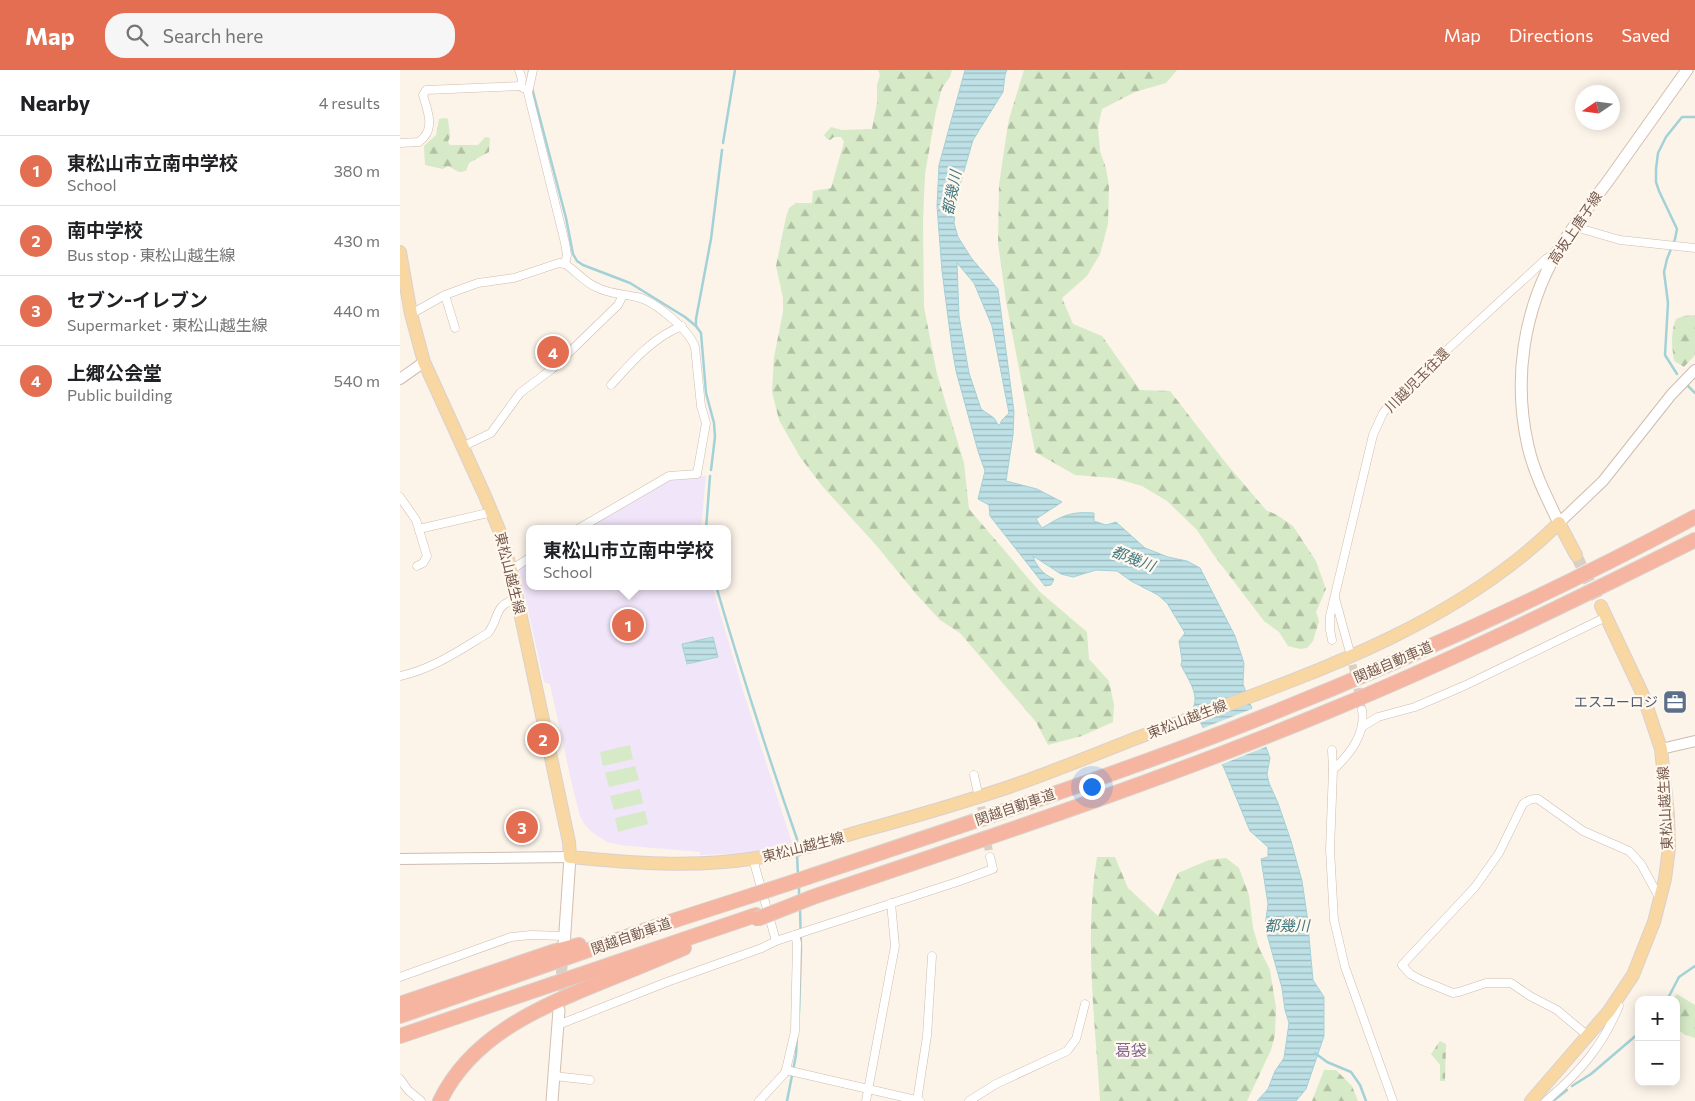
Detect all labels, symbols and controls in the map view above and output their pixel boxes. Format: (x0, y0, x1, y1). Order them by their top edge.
search box (105, 13, 455, 58)
text: Map (25, 21, 75, 50)
icon: search (123, 21, 151, 49)
text: Search here (163, 24, 263, 47)
text: Map (1444, 24, 1481, 46)
text: Directions (1509, 24, 1593, 46)
text: Saved (1621, 24, 1670, 46)
north arrow (1575, 85, 1620, 130)
text: Nearby (20, 90, 90, 115)
text: 4 results (319, 93, 380, 112)
text: 東松山市立南中学校 (67, 151, 238, 174)
text: 1 (32, 161, 40, 180)
text: 380 m (334, 161, 380, 180)
water label: 都幾川 (938, 167, 965, 217)
text: School (67, 175, 117, 194)
street label: 高坂上唐子線 (1544, 188, 1605, 267)
text: 南中学校 (67, 218, 143, 241)
text: 2 (31, 231, 41, 250)
text: 430 m (334, 231, 380, 250)
text: Bus stop · 東松山越生線 (67, 245, 235, 264)
text: セブン-イレブン (67, 288, 208, 311)
text: 3 (31, 301, 41, 320)
text: 440 m (333, 301, 380, 320)
text: Supermarket · 東松山越生線 (67, 315, 267, 334)
pin: 4 (537, 333, 569, 371)
street label: 川越児玉往還 (1381, 344, 1452, 415)
text: 上郷公会堂 (67, 361, 162, 384)
text: 4 (31, 371, 41, 390)
text: 540 m (334, 371, 380, 390)
text: Public building (67, 385, 172, 404)
popup (526, 525, 731, 590)
street label: 東松山越生線 (492, 530, 529, 616)
text: 東松山市立南中学校 (543, 538, 714, 561)
water label: 都幾川 (1109, 542, 1159, 575)
text: School (543, 562, 593, 581)
pin: 1 (612, 606, 644, 644)
street label: 関越自動車道 (1351, 637, 1435, 686)
office icon: エスユーロジ (1662, 689, 1688, 715)
place label: エスユーロジ (1574, 693, 1658, 710)
street label: 東松山越生線 (1145, 696, 1229, 742)
pin: 2 (527, 720, 559, 758)
street label: 東松山越生線 (1654, 766, 1675, 850)
your location (1079, 774, 1105, 800)
street label: 関越自動車道 (972, 785, 1057, 828)
pin: 3 (506, 808, 538, 846)
street label: 東松山越生線 (760, 828, 846, 865)
street label: 関越自動車道 (588, 914, 673, 957)
water label: 都幾川 (1264, 916, 1311, 934)
map controls (1635, 996, 1680, 1086)
button: + (1635, 996, 1680, 1041)
district label: 葛袋 (1115, 1040, 1147, 1059)
button: − (1635, 1041, 1680, 1086)

